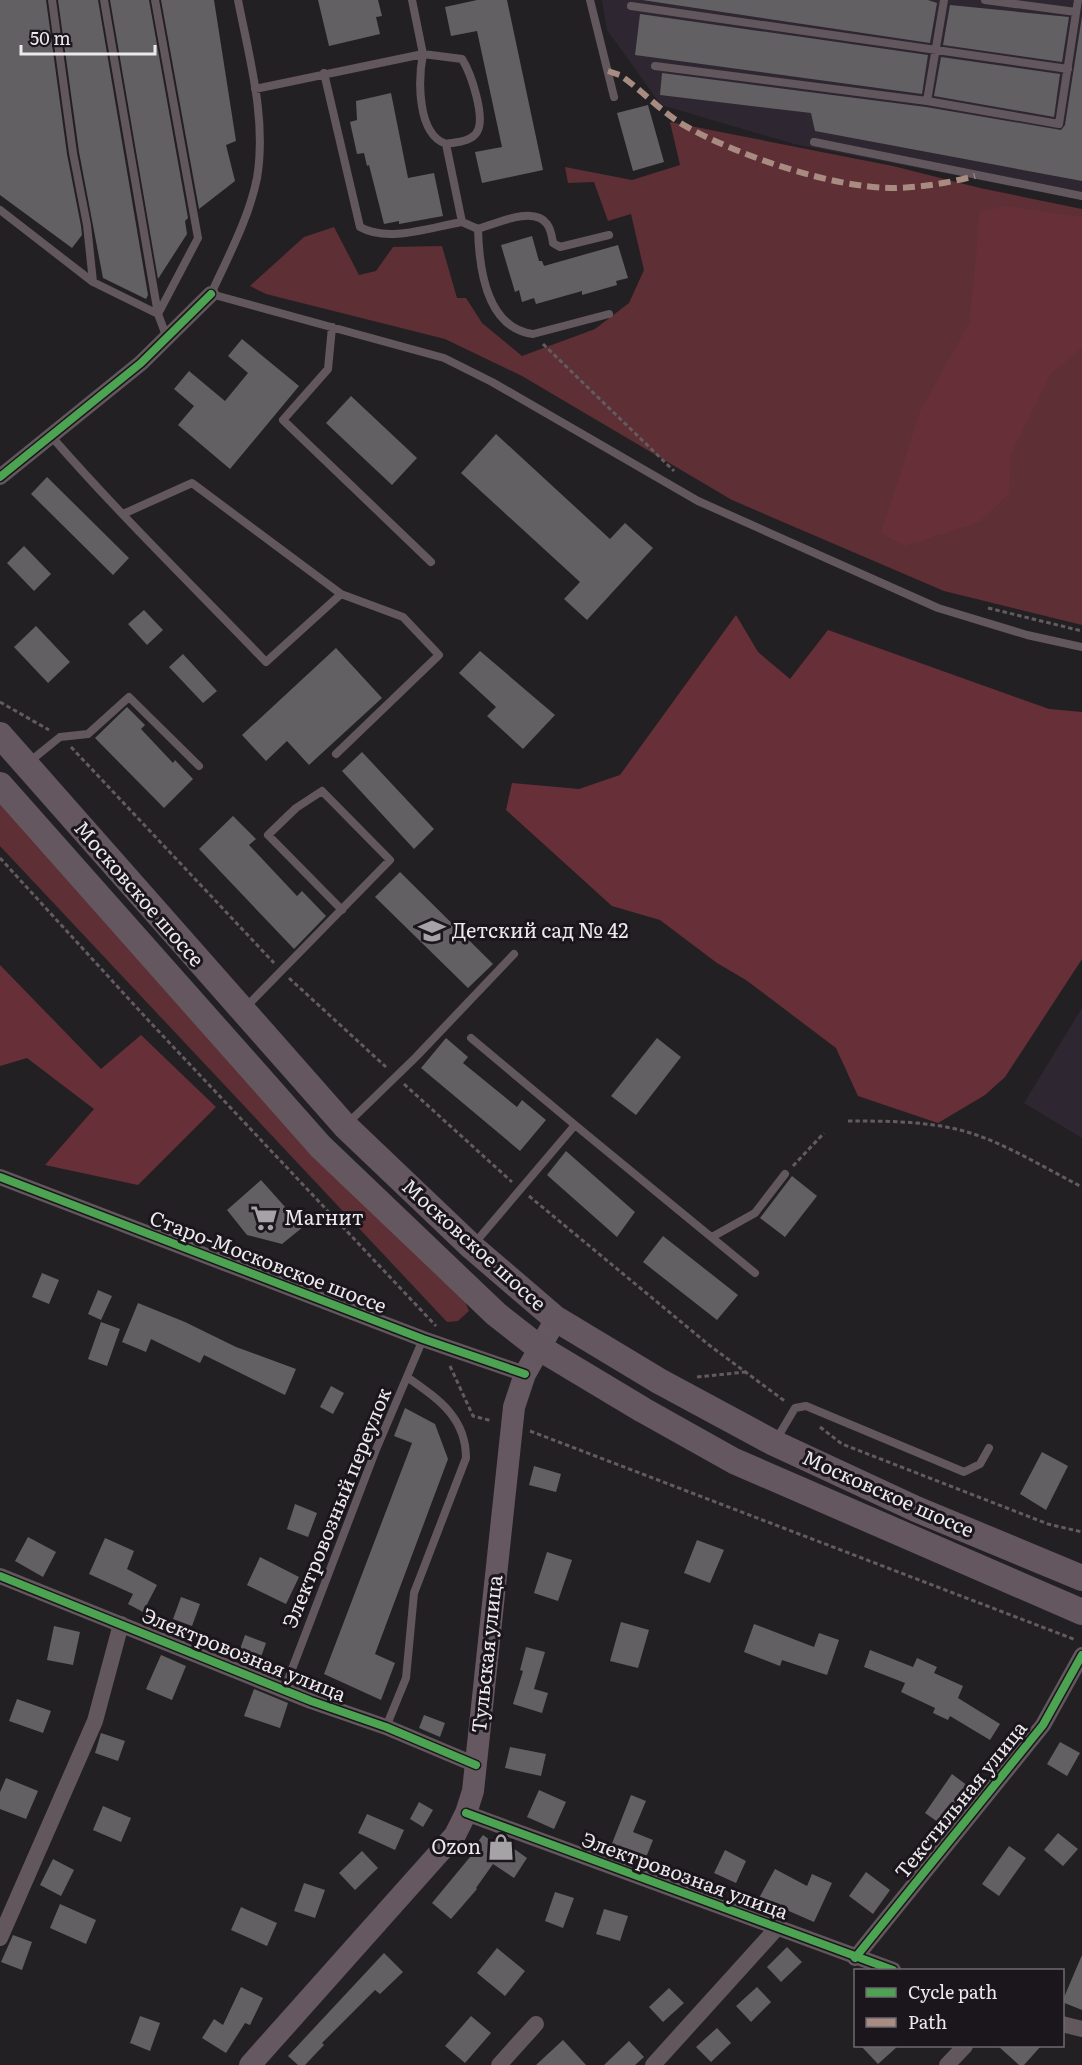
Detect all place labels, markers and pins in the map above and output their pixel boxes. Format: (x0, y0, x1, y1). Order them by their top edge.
place label: Детский сад № 42 (452, 914, 628, 944)
school or university icon: Детский сад № 42 (417, 916, 447, 946)
place label: Магнит (284, 1201, 364, 1231)
supermarket icon: Магнит (249, 1203, 279, 1233)
place label: Ozon (431, 1830, 481, 1860)
shop icon: Ozon (486, 1832, 516, 1862)

